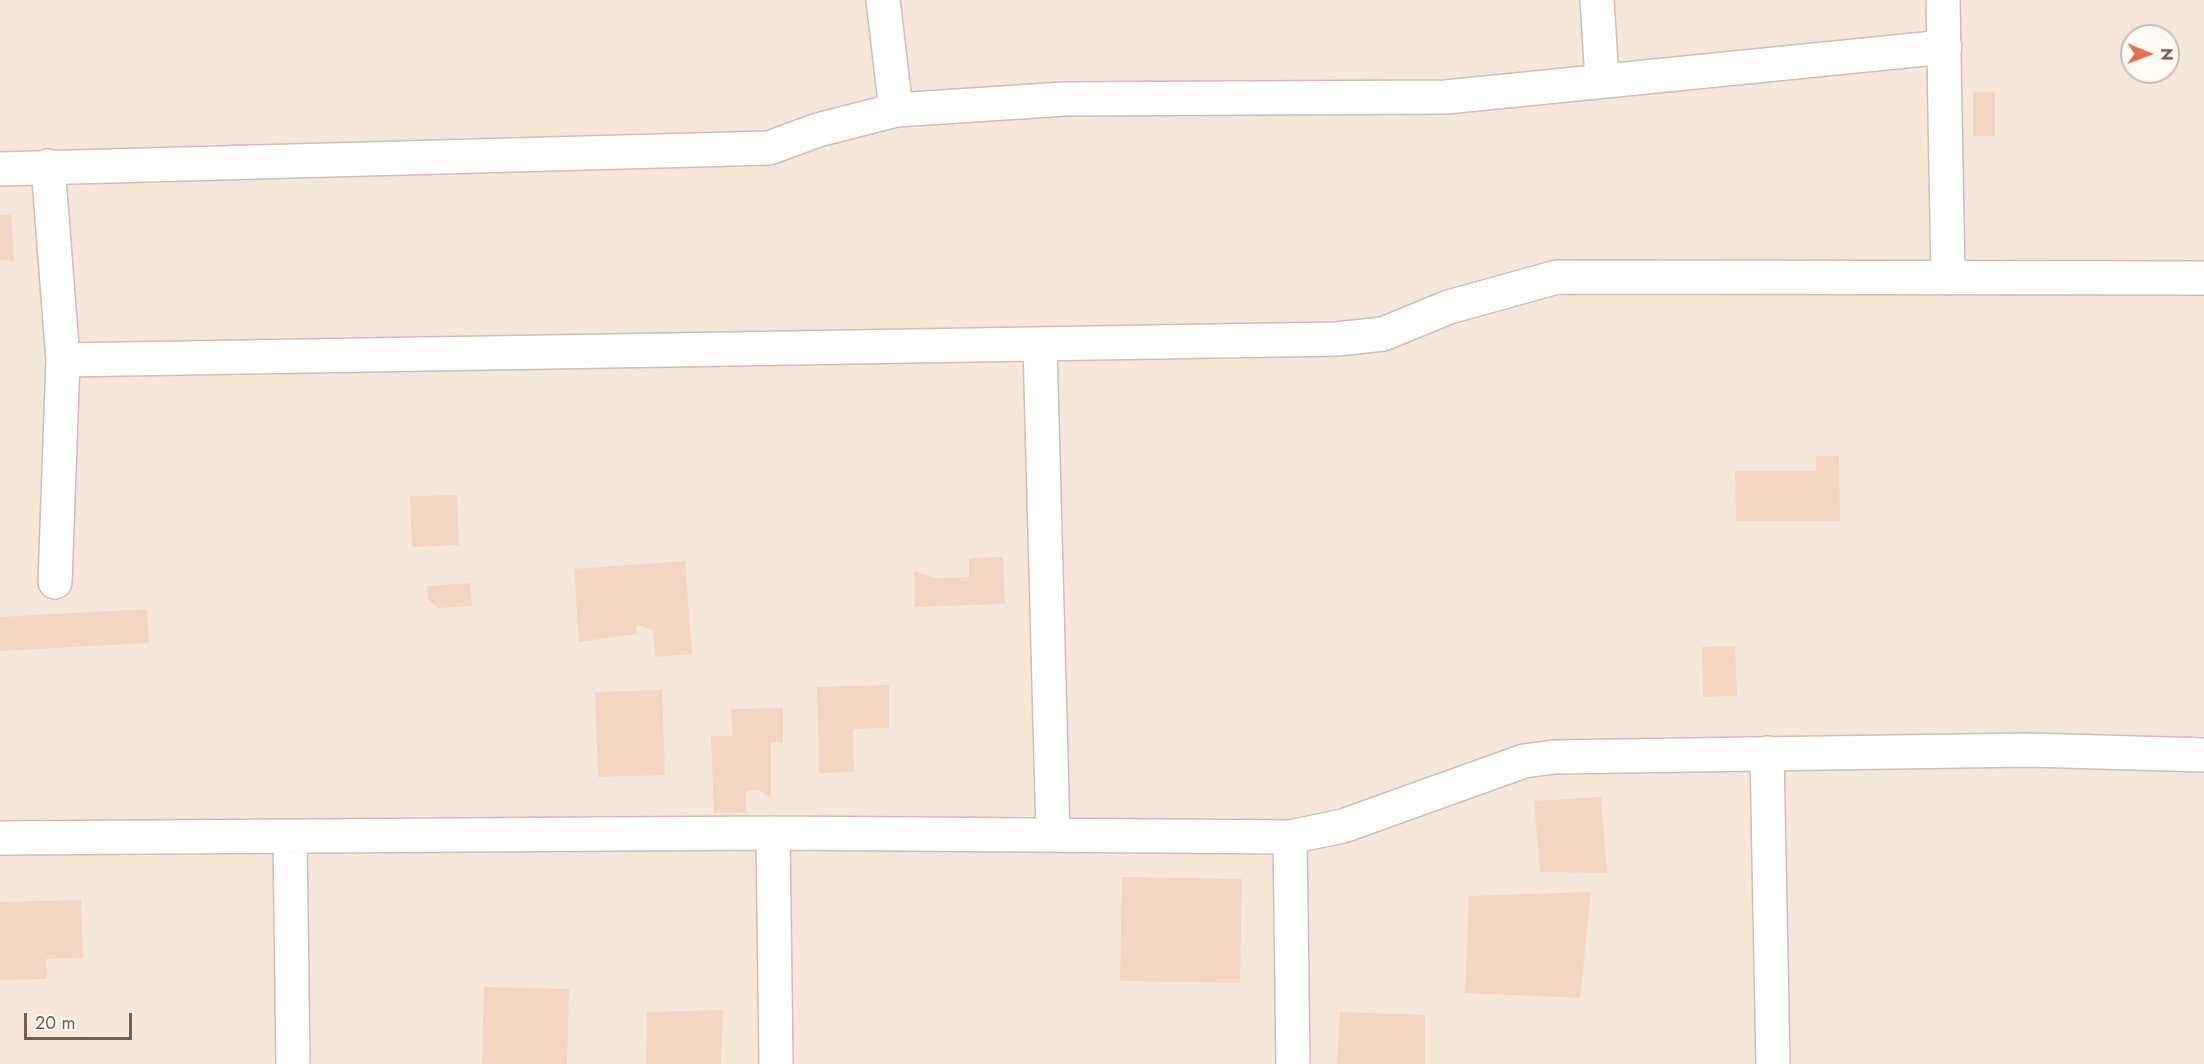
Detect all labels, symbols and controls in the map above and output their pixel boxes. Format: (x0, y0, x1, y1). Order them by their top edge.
north arrow (2120, 24, 2180, 84)
text: N (2155, 48, 2178, 61)
scale bar (27, 1001, 135, 1039)
text: 20 m (35, 1010, 75, 1036)

